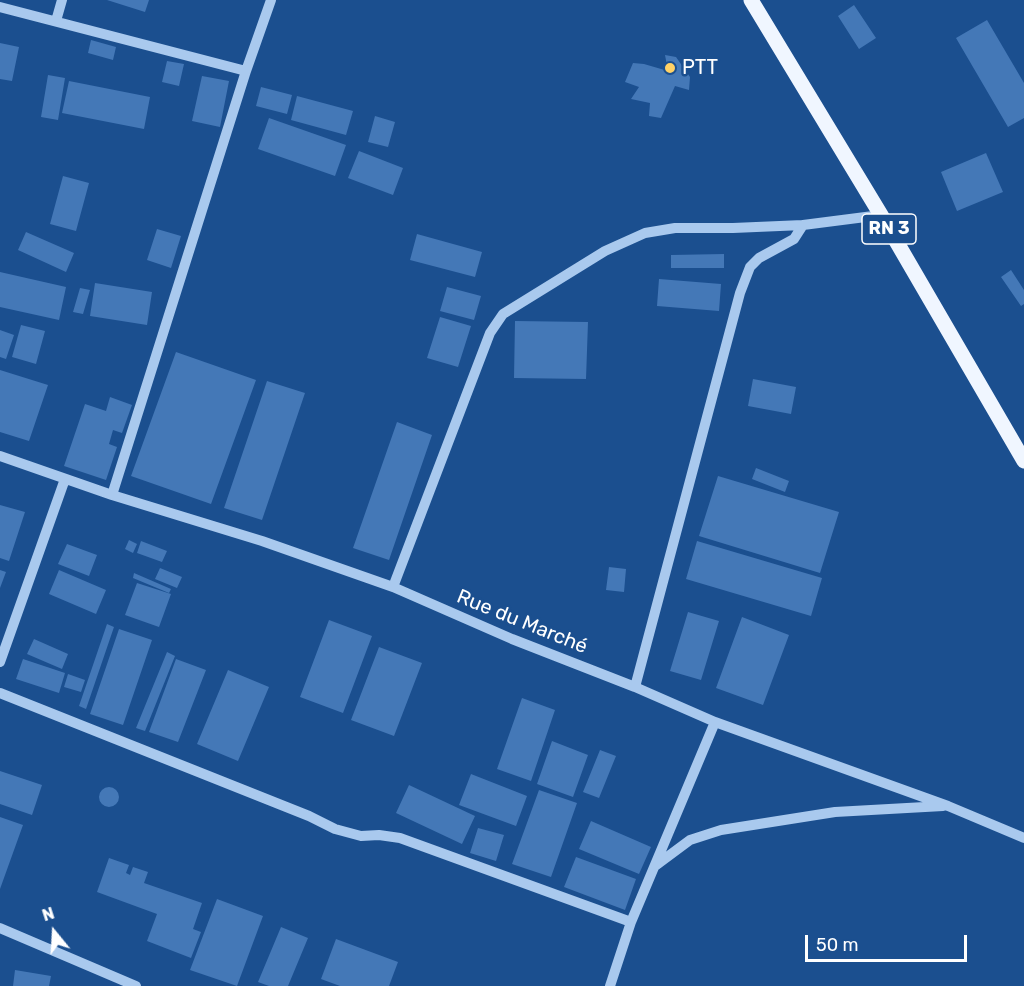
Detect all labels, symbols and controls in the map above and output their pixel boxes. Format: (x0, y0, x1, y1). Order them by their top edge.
place label: PTT (682, 56, 718, 80)
marker: PTT (663, 61, 677, 75)
road number: RN 3 (862, 214, 916, 244)
street label: Rue du Marché (453, 585, 591, 659)
north arrow (24, 902, 84, 962)
text: N (40, 904, 57, 925)
scale bar (808, 923, 970, 961)
text: 50 m (816, 934, 859, 956)

